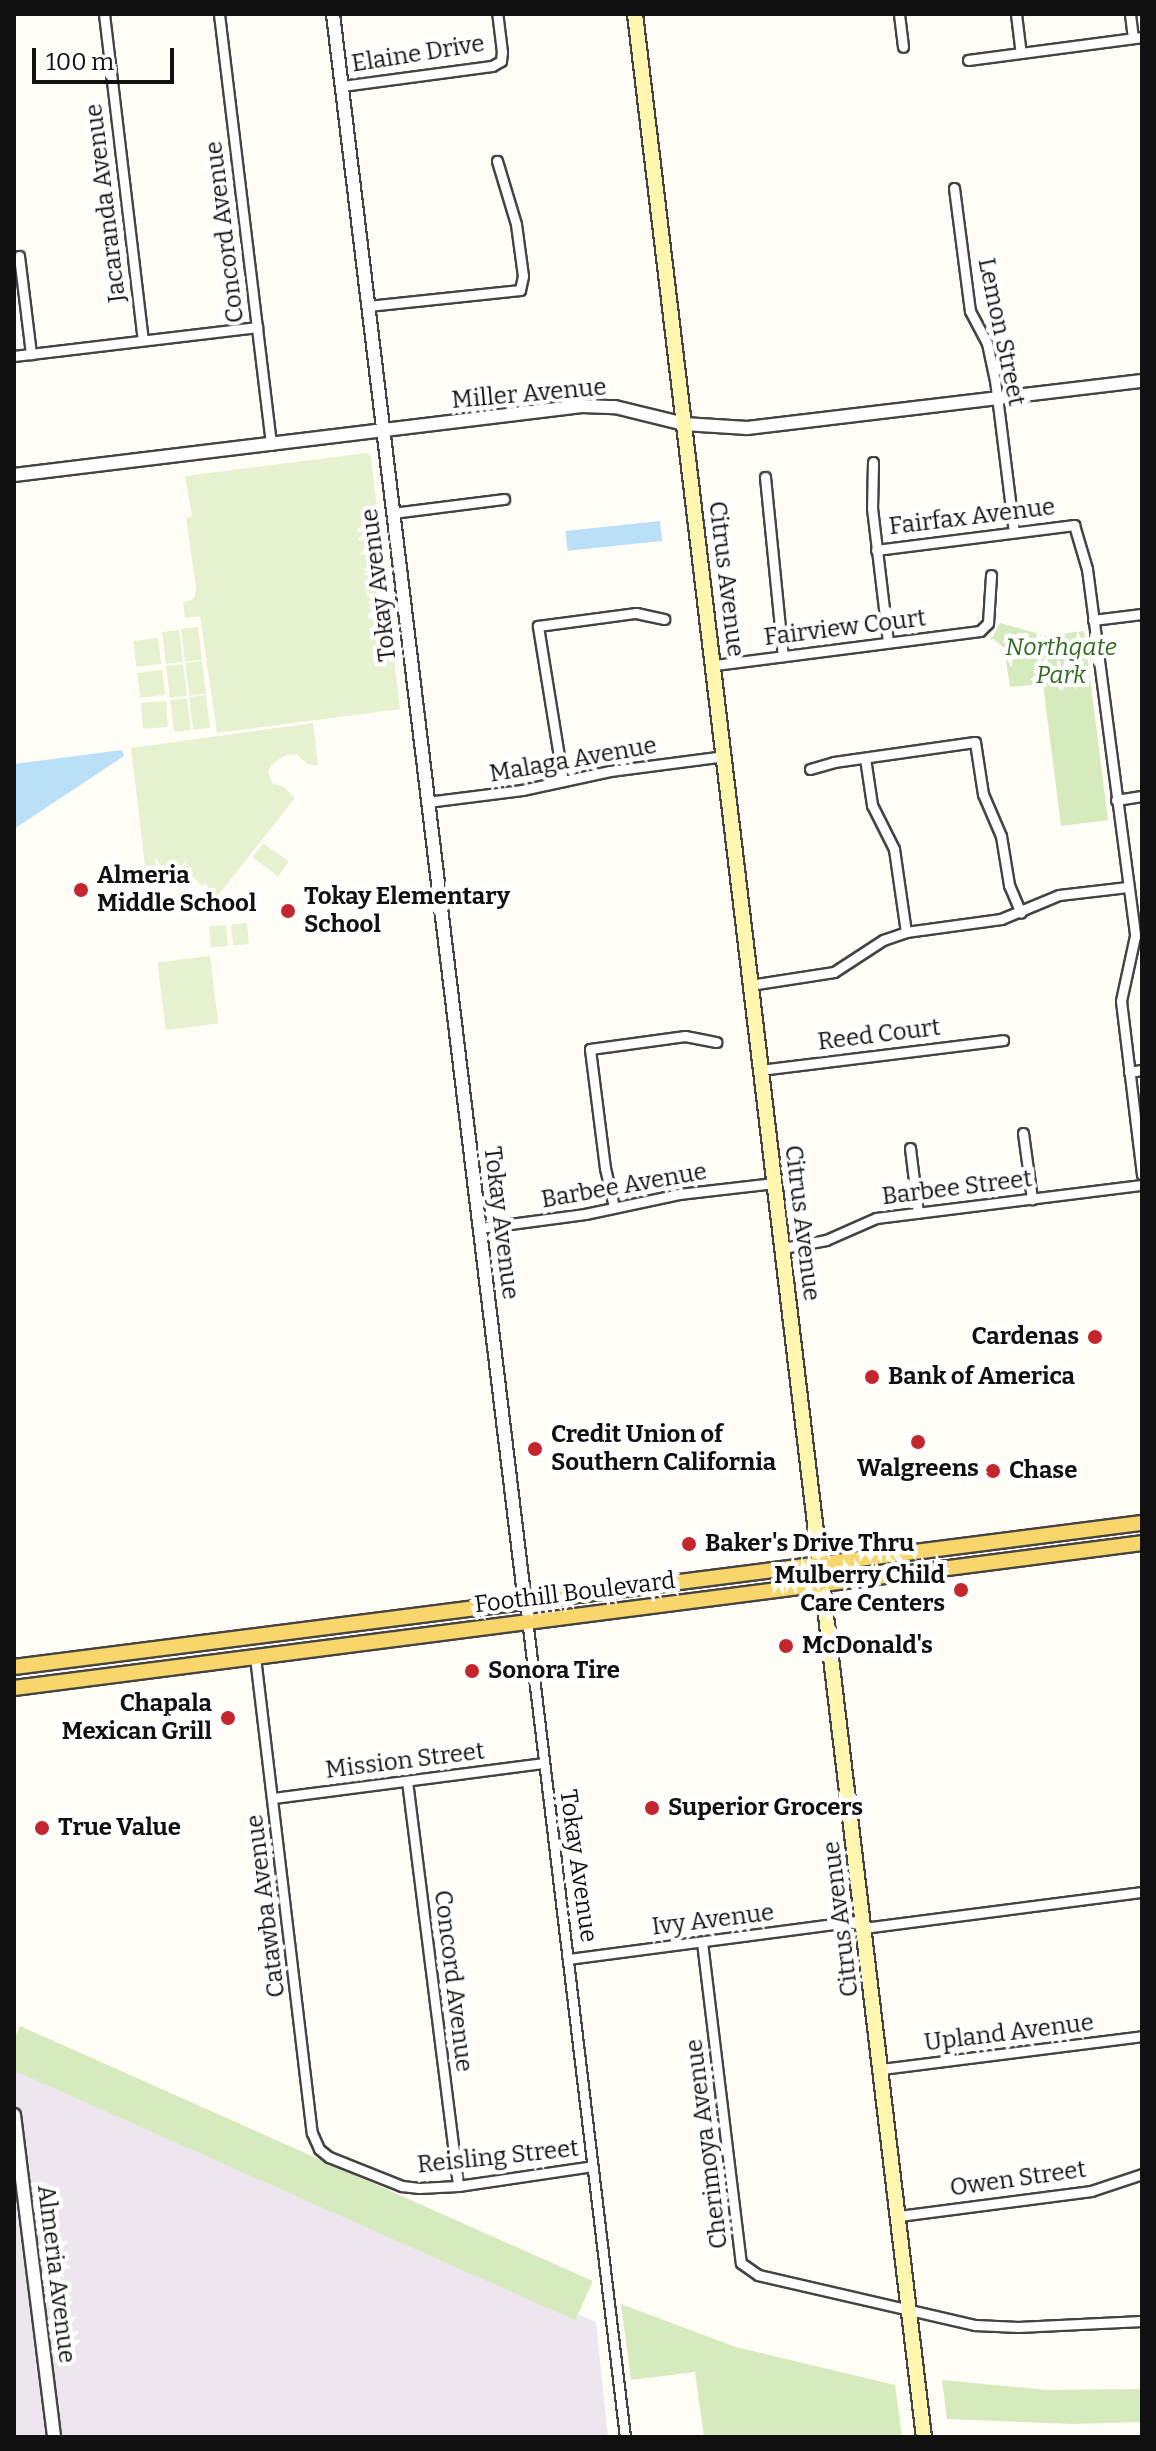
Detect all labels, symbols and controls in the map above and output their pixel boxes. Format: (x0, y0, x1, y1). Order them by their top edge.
street label: Elaine Drive (350, 29, 486, 79)
scale bar (36, 32, 178, 82)
text: 100 m (46, 48, 114, 76)
street label: Jacaranda Avenue (80, 102, 132, 304)
street label: Concord Avenue (200, 139, 250, 325)
street label: Lemon Street (971, 255, 1031, 409)
street label: Miller Avenue (450, 373, 608, 415)
street label: Fairfax Avenue (887, 493, 1057, 541)
street label: Citrus Avenue (702, 500, 750, 658)
street label: Tokay Avenue (355, 507, 403, 663)
street label: Fairview Court (762, 604, 928, 652)
park label: Northgate Park (1005, 634, 1117, 690)
street label: Malaga Avenue (487, 731, 659, 789)
place label: Almeria Middle School (97, 862, 256, 918)
marker: Almeria Middle School (72, 881, 90, 899)
place label: Tokay Elementary School (304, 883, 510, 939)
marker: Tokay Elementary School (279, 902, 297, 920)
street label: Reed Court (816, 1013, 942, 1057)
street label: Citrus Avenue (778, 1144, 826, 1302)
street label: Tokay Avenue (477, 1145, 525, 1301)
street label: Barbee Avenue (539, 1157, 709, 1215)
street label: Barbee Street (880, 1165, 1034, 1211)
place label: Cardenas (972, 1323, 1079, 1351)
marker: Cardenas (1086, 1328, 1104, 1346)
place label: Bank of America (888, 1363, 1075, 1391)
marker: Bank of America (863, 1368, 881, 1386)
place label: Credit Union of Southern California (551, 1421, 776, 1477)
marker: Walgreens (909, 1433, 927, 1451)
marker: Credit Union of Southern California (526, 1440, 544, 1458)
place label: Walgreens (857, 1455, 979, 1483)
place label: Chase (1009, 1457, 1077, 1485)
marker: Chase (984, 1462, 1002, 1480)
place label: Baker's Drive Thru (705, 1530, 914, 1558)
marker: Baker's Drive Thru (680, 1535, 698, 1553)
place label: Mulberry Child Care Centers (774, 1562, 945, 1618)
street label: Foothill Boulevard (473, 1566, 677, 1620)
marker: Mulberry Child Care Centers (952, 1581, 970, 1599)
place label: McDonald's (802, 1632, 933, 1660)
marker: McDonald's (777, 1637, 795, 1655)
place label: Sonora Tire (488, 1657, 620, 1685)
marker: Sonora Tire (463, 1662, 481, 1680)
place label: Chapala Mexican Grill (62, 1690, 212, 1746)
marker: Chapala Mexican Grill (219, 1709, 237, 1727)
street label: Mission Street (324, 1737, 486, 1785)
street label: Tokay Avenue (553, 1788, 603, 1944)
place label: Superior Grocers (668, 1794, 863, 1822)
marker: Superior Grocers (643, 1799, 661, 1817)
street label: Catawba Avenue (240, 1813, 292, 1999)
place label: True Value (58, 1814, 181, 1842)
marker: True Value (33, 1819, 51, 1837)
street label: Citrus Avenue (817, 1840, 865, 1998)
street label: Concord Avenue (428, 1888, 478, 2074)
street label: Ivy Avenue (650, 1898, 776, 1942)
street label: Upland Avenue (923, 2008, 1095, 2058)
street label: Cherimoya Avenue (680, 2038, 734, 2250)
street label: Reisling Street (416, 2134, 580, 2180)
street label: Owen Street (948, 2155, 1088, 2203)
street label: Almeria Avenue (31, 2183, 81, 2365)

